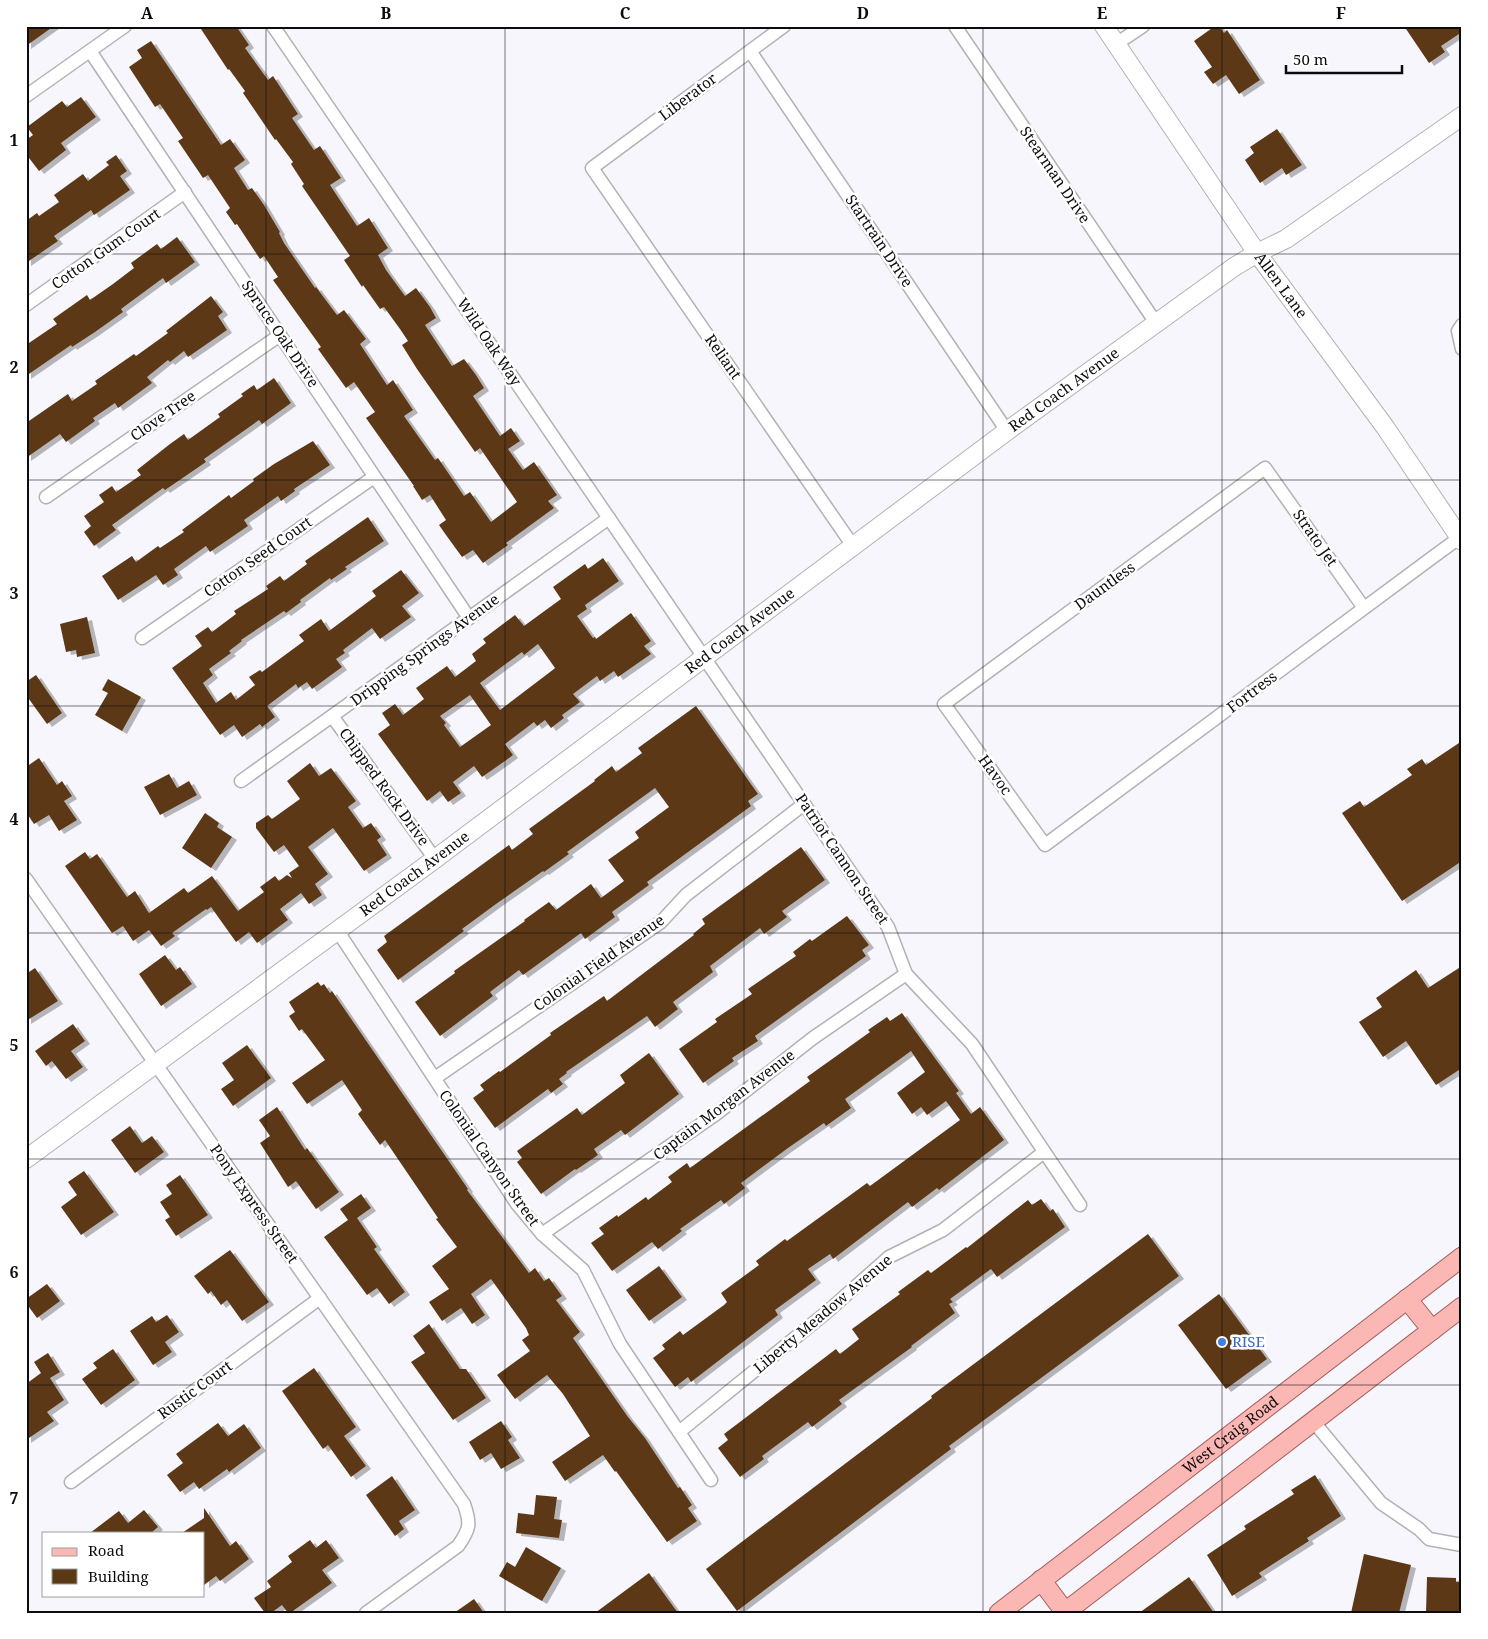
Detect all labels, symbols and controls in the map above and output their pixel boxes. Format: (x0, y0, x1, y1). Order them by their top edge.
text: A (141, 2, 154, 24)
text: B (381, 2, 392, 24)
text: C (620, 2, 631, 24)
text: D (857, 2, 869, 24)
text: E (1097, 2, 1107, 24)
text: F (1336, 2, 1346, 24)
scale bar (1286, 42, 1402, 74)
text: 50 m (1293, 49, 1328, 69)
street label: Liberator (654, 68, 720, 125)
street label: Stearman Drive (1016, 122, 1096, 227)
text: 1 (9, 129, 19, 151)
street label: Startrain Drive (842, 190, 918, 291)
street label: Cotton Gum Court (47, 203, 164, 293)
street label: Allen Lane (1251, 248, 1313, 322)
street label: Spruce Oak Drive (238, 276, 324, 391)
street label: Wild Oak Way (453, 294, 527, 390)
street label: Reliant (701, 330, 747, 383)
street label: Red Coach Avenue (1004, 342, 1123, 436)
text: 2 (9, 356, 19, 378)
street label: Clove Tree (126, 385, 199, 445)
street label: Strato Jet (1289, 505, 1343, 570)
street label: Cotton Seed Court (199, 511, 315, 601)
street label: Dauntless (1070, 556, 1139, 614)
text: 3 (9, 582, 19, 604)
street label: Red Coach Avenue (681, 583, 798, 678)
street label: Dripping Springs Avenue (346, 589, 503, 710)
street label: Fortress (1222, 666, 1281, 717)
street label: Chipped Rock Drive (335, 723, 434, 849)
street label: Havoc (974, 750, 1017, 799)
street label: Patriot Cannon Street (792, 789, 894, 928)
text: 4 (9, 808, 19, 830)
street label: Red Coach Avenue (355, 826, 473, 920)
street label: Colonial Field Avenue (529, 909, 668, 1015)
text: 5 (9, 1034, 19, 1056)
street label: Captain Morgan Avenue (649, 1044, 798, 1164)
street label: Colonial Canyon Street (435, 1085, 545, 1230)
street label: Pony Express Street (206, 1140, 303, 1267)
street label: Liberty Meadow Avenue (749, 1249, 896, 1377)
text: 6 (9, 1261, 19, 1283)
place label: RISE (1232, 1331, 1265, 1351)
marker: RISE (1216, 1336, 1228, 1348)
street label: Rustic Court (153, 1355, 236, 1423)
street label: West Craig Road (1178, 1391, 1282, 1478)
text: 7 (9, 1487, 19, 1509)
legend (42, 1532, 205, 1596)
text: Road (88, 1540, 124, 1560)
text: Building (88, 1566, 149, 1586)

